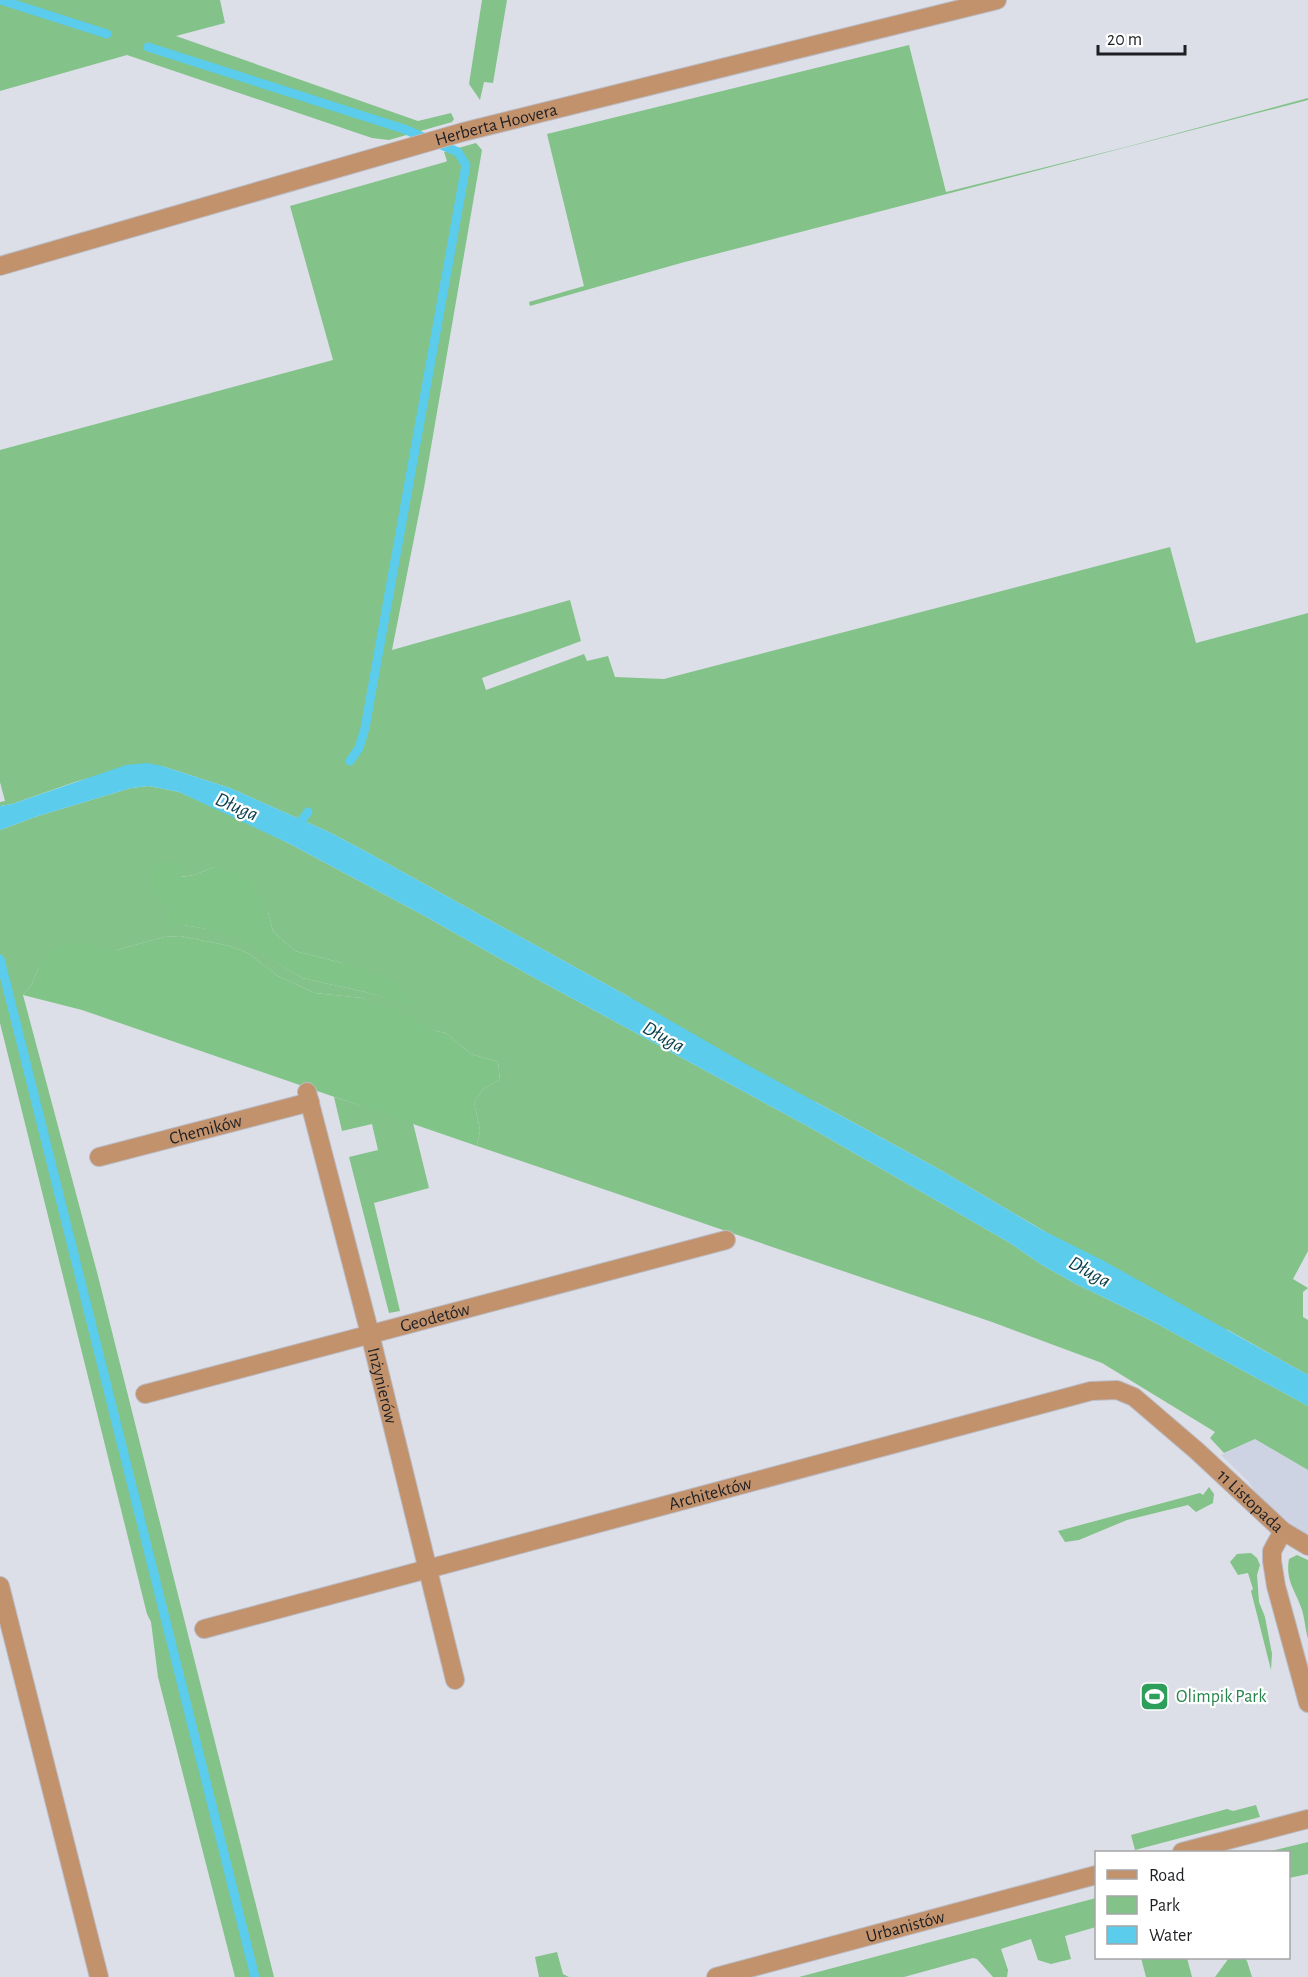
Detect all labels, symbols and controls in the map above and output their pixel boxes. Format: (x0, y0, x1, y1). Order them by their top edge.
scale bar (1098, 18, 1185, 56)
text: 20 m (1107, 31, 1142, 49)
street label: Herberta Hoovera (433, 101, 559, 150)
water label: Długa (212, 789, 261, 825)
water label: Długa (639, 1017, 688, 1056)
street label: Chemików (167, 1112, 244, 1148)
water label: Długa (1065, 1252, 1114, 1291)
street label: Geodetów (398, 1300, 472, 1336)
street label: Inżynierów (364, 1346, 400, 1425)
street label: 11 Listopada (1213, 1467, 1287, 1537)
street label: Architektów (667, 1474, 754, 1514)
sports icon: Olimpik Park (1139, 1680, 1171, 1712)
place label: Olimpik Park (1176, 1688, 1267, 1706)
legend (1095, 1851, 1290, 1959)
text: Road (1149, 1867, 1185, 1885)
text: Park (1149, 1897, 1181, 1915)
street label: Urbanistów (864, 1908, 947, 1946)
text: Water (1149, 1927, 1192, 1945)

